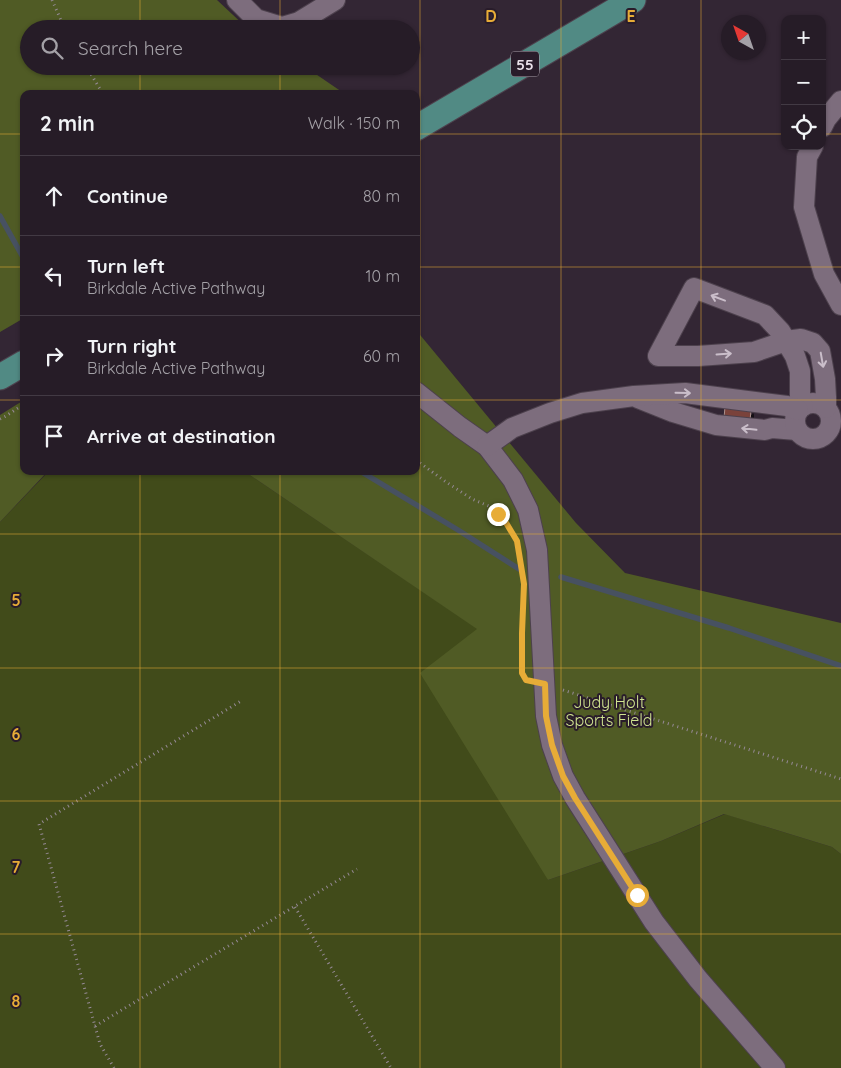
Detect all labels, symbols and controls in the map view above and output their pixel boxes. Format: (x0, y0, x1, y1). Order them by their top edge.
text: D (485, 6, 497, 26)
text: E (626, 6, 636, 26)
north arrow (721, 15, 766, 60)
map controls (781, 15, 826, 150)
button: + (781, 15, 826, 60)
search box (20, 20, 420, 75)
icon: search (38, 34, 66, 62)
text: Search here (78, 36, 183, 60)
road number: 55 (511, 52, 539, 76)
button: − (781, 60, 826, 105)
button: locate (781, 105, 826, 150)
text: 2 min (40, 110, 95, 136)
text: Walk · 150 m (308, 113, 400, 133)
icon: ahead (40, 182, 68, 210)
text: Continue (87, 184, 168, 208)
text: 80 m (363, 186, 400, 206)
text: Turn left (87, 254, 165, 278)
icon: left (40, 262, 68, 290)
text: 10 m (366, 266, 400, 286)
text: Birkdale Active Pathway (87, 278, 265, 298)
one-way arrow (711, 292, 726, 302)
text: Turn right (87, 334, 176, 358)
icon: right (40, 342, 68, 370)
text: 60 m (363, 346, 400, 366)
one-way arrow (716, 350, 732, 359)
one-way arrow (818, 352, 828, 368)
text: Birkdale Active Pathway (87, 358, 265, 378)
one-way arrow (674, 389, 690, 398)
icon: arrive (40, 422, 68, 450)
text: Arrive at destination (87, 424, 276, 448)
one-way arrow (741, 424, 757, 433)
route end (487, 503, 510, 526)
text: 5 (11, 590, 21, 610)
park label: Judy Holt Sports Field (566, 692, 652, 730)
text: 6 (12, 724, 21, 744)
text: 7 (12, 857, 21, 877)
route start (626, 884, 649, 907)
text: 8 (12, 991, 21, 1011)

